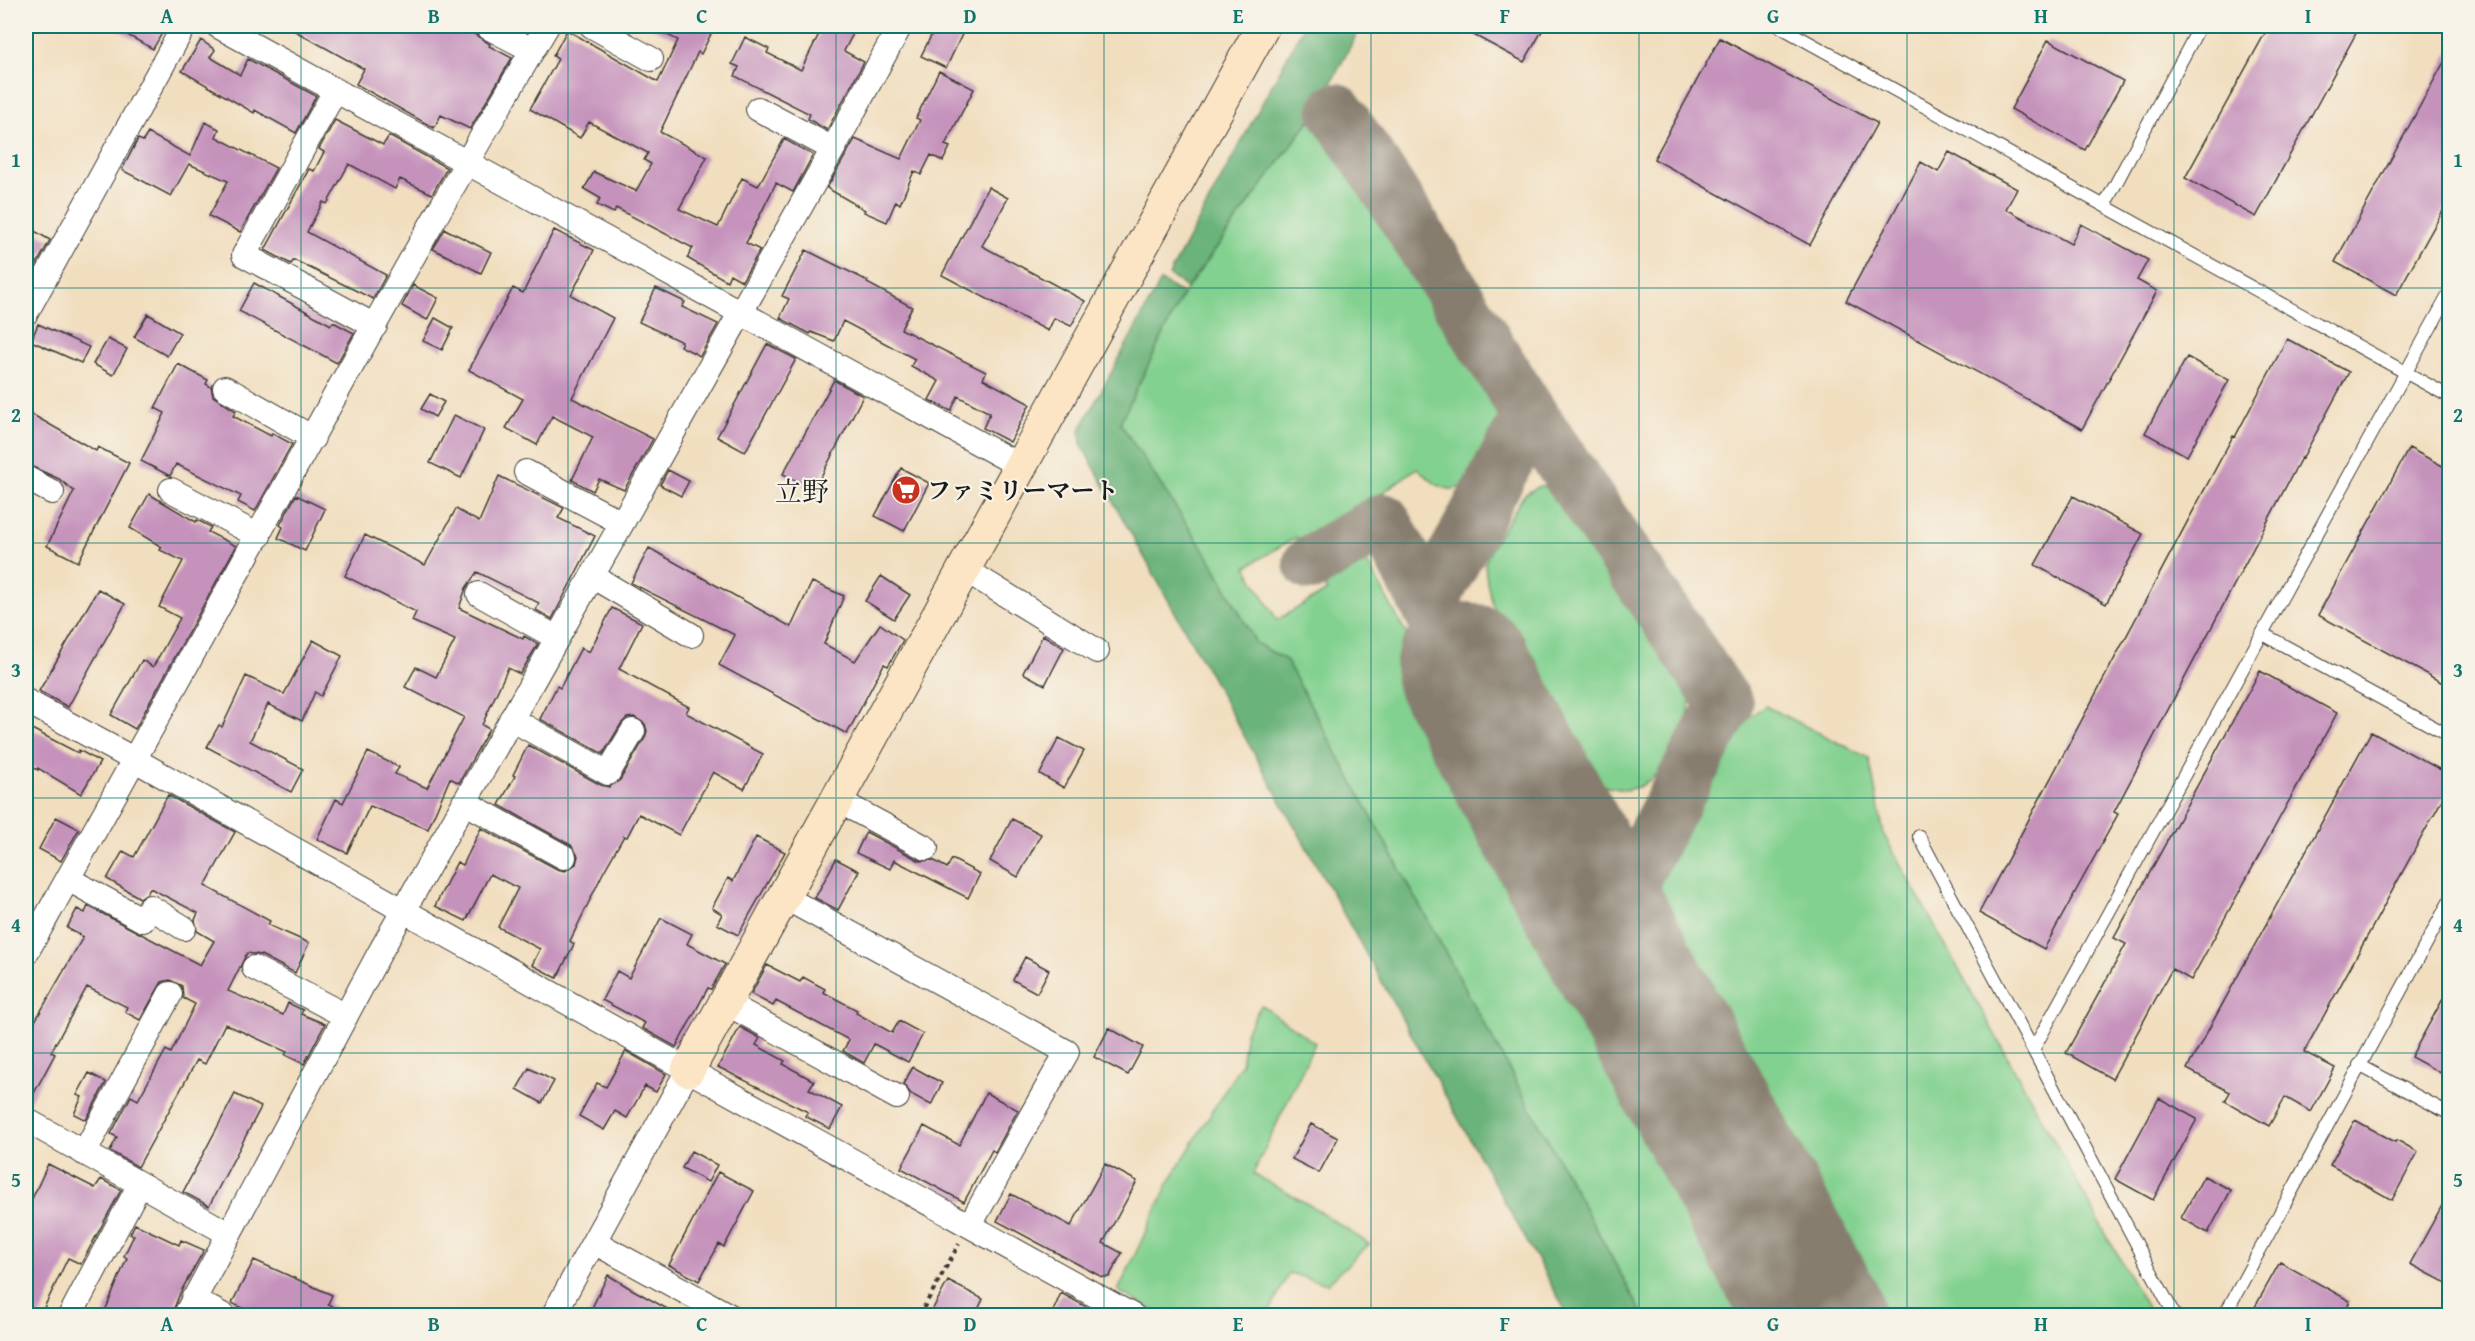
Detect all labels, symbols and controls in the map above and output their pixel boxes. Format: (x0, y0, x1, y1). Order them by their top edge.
text: A (161, 1, 174, 30)
text: B (428, 1, 440, 30)
text: C (696, 1, 708, 30)
text: D (963, 1, 977, 30)
text: E (1233, 1, 1244, 30)
text: F (1500, 1, 1510, 30)
text: G (1767, 1, 1779, 30)
text: H (2034, 1, 2048, 30)
text: I (2305, 1, 2311, 30)
text: 1 (11, 145, 21, 174)
text: 1 (2453, 145, 2463, 174)
text: 2 (11, 400, 21, 429)
text: 2 (2453, 400, 2463, 429)
district label: 立野 (775, 471, 829, 511)
place label: ファミリーマート (927, 473, 1119, 508)
supermarket icon: ファミリーマート (890, 474, 922, 506)
text: 3 (11, 655, 21, 684)
text: 3 (2453, 655, 2463, 684)
text: 4 (11, 910, 21, 939)
text: 4 (2453, 910, 2463, 939)
text: 5 (11, 1165, 21, 1194)
text: 5 (2453, 1165, 2463, 1194)
text: A (161, 1309, 174, 1338)
text: B (428, 1309, 440, 1338)
text: C (696, 1309, 708, 1338)
text: D (963, 1309, 977, 1338)
text: E (1233, 1309, 1244, 1338)
text: F (1500, 1309, 1510, 1338)
text: G (1767, 1309, 1779, 1338)
text: H (2034, 1309, 2048, 1338)
text: I (2305, 1309, 2311, 1338)

